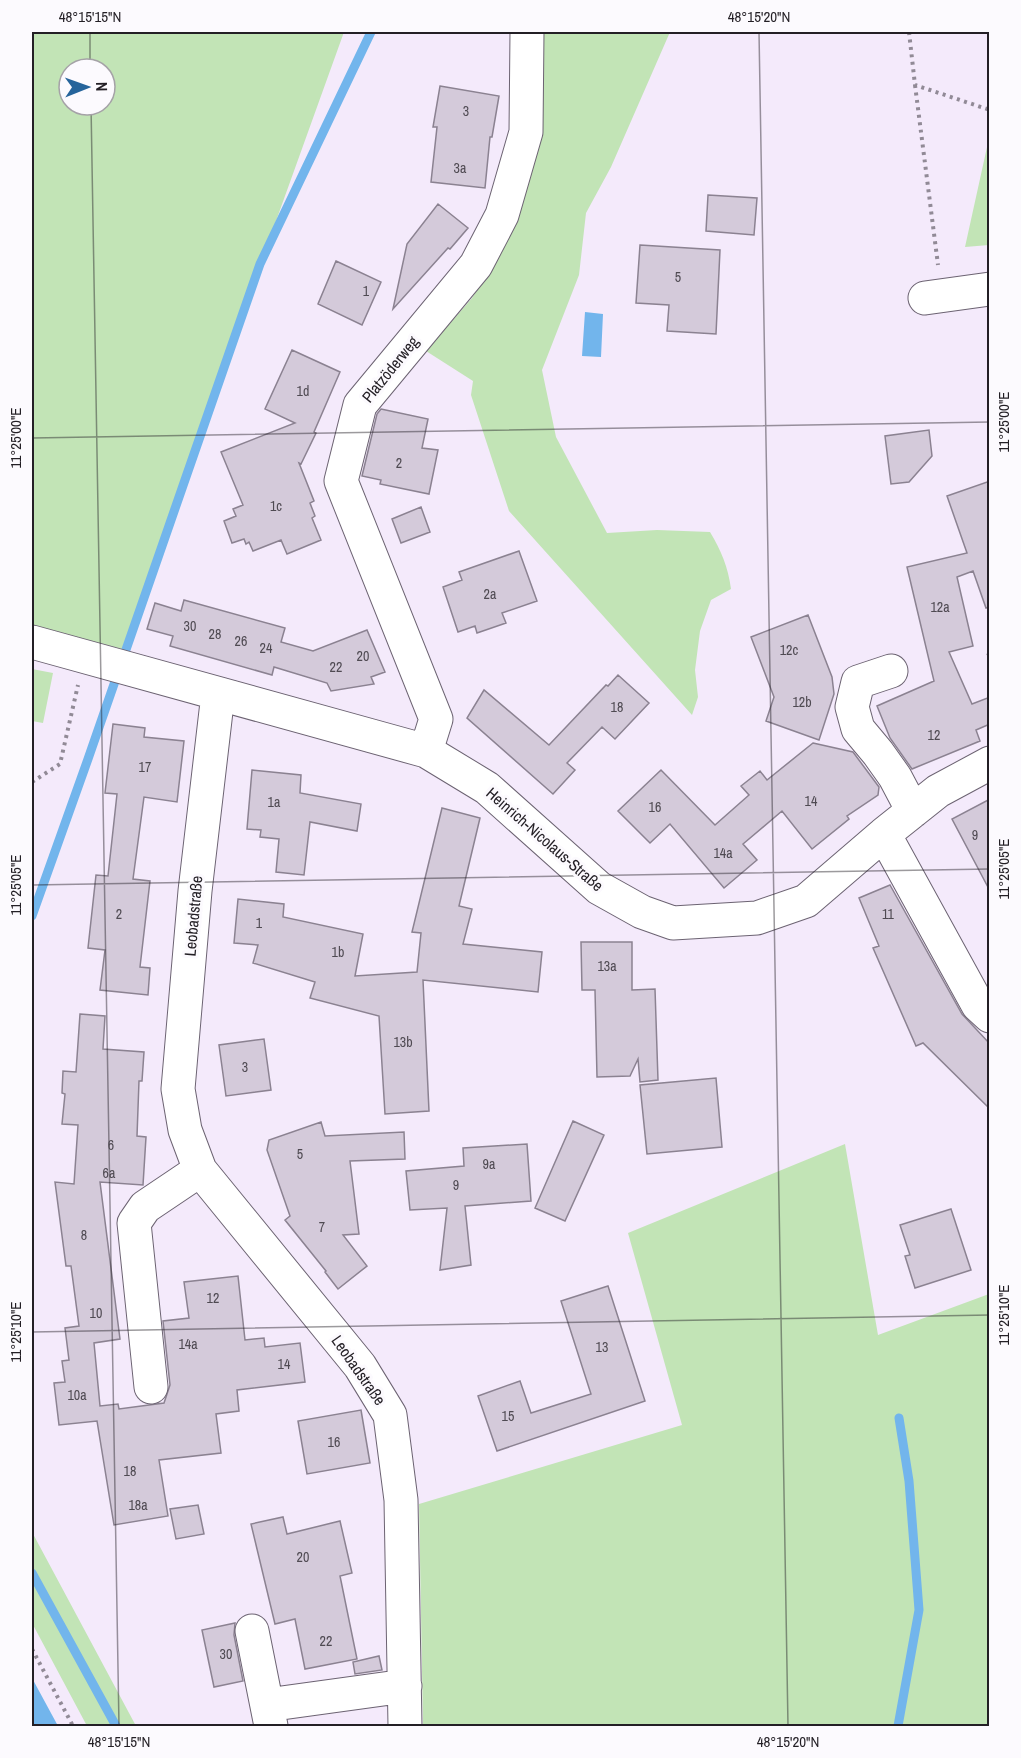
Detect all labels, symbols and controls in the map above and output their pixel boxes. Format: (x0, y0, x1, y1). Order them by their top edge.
text: 48°15'15"N (59, 6, 121, 27)
text: 48°15'20"N (728, 6, 790, 27)
north arrow (57, 57, 117, 117)
text: N (91, 82, 113, 92)
house number: 3 (463, 102, 469, 120)
house number: 3a (454, 159, 467, 177)
house number: 5 (675, 268, 681, 286)
house number: 1 (363, 282, 370, 300)
street label: Platzöderweg (356, 331, 424, 407)
house number: 1d (297, 382, 309, 400)
text: 11°25'00"E (993, 391, 1014, 453)
text: 11°25'00"E (5, 407, 26, 469)
house number: 2 (396, 454, 402, 472)
house number: 1c (270, 497, 282, 515)
house number: 2a (484, 585, 497, 603)
house number: 12a (930, 598, 950, 616)
house number: 30 (184, 617, 196, 635)
house number: 28 (209, 625, 221, 643)
house number: 26 (235, 632, 247, 650)
house number: 24 (260, 639, 273, 657)
house number: 12c (780, 641, 799, 659)
house number: 20 (357, 647, 369, 665)
house number: 22 (330, 658, 342, 676)
house number: 12b (792, 693, 812, 711)
house number: 18 (611, 698, 623, 716)
house number: 12 (928, 726, 940, 744)
house number: 17 (139, 758, 151, 776)
street label: Heinrich-Nicolaus-Straße (482, 782, 608, 896)
house number: 14 (805, 792, 818, 810)
house number: 1a (268, 793, 281, 811)
house number: 16 (649, 798, 661, 816)
house number: 9 (972, 826, 978, 844)
text: 11°25'05"E (993, 838, 1014, 900)
house number: 14a (713, 844, 733, 862)
text: 11°25'05"E (5, 854, 26, 916)
street label: Leobadstraße (179, 875, 207, 957)
house number: 2 (116, 905, 122, 923)
house number: 11 (882, 905, 895, 923)
house number: 1 (256, 914, 263, 932)
house number: 1b (332, 943, 344, 961)
house number: 13a (597, 957, 617, 975)
house number: 13b (393, 1033, 413, 1051)
house number: 3 (242, 1058, 248, 1076)
house number: 6 (108, 1136, 114, 1154)
house number: 5 (297, 1145, 303, 1163)
house number: 9a (483, 1155, 496, 1173)
house number: 6a (103, 1164, 116, 1182)
house number: 9 (453, 1176, 459, 1194)
house number: 7 (319, 1218, 325, 1236)
house number: 8 (81, 1226, 87, 1244)
text: 11°25'10"E (993, 1284, 1014, 1346)
house number: 12 (207, 1289, 219, 1307)
text: 11°25'10"E (5, 1301, 26, 1363)
house number: 10 (90, 1304, 102, 1322)
street label: Leobadstraße (327, 1331, 391, 1409)
house number: 14a (178, 1335, 198, 1353)
house number: 13 (596, 1338, 608, 1356)
house number: 14 (278, 1355, 291, 1373)
house number: 10a (67, 1386, 87, 1404)
house number: 15 (502, 1407, 514, 1425)
house number: 16 (328, 1433, 340, 1451)
house number: 18 (124, 1462, 136, 1480)
house number: 18a (128, 1496, 148, 1514)
house number: 20 (297, 1548, 309, 1566)
house number: 22 (320, 1632, 332, 1650)
house number: 30 (220, 1645, 232, 1663)
text: 48°15'15"N (88, 1731, 150, 1752)
text: 48°15'20"N (757, 1731, 819, 1752)

